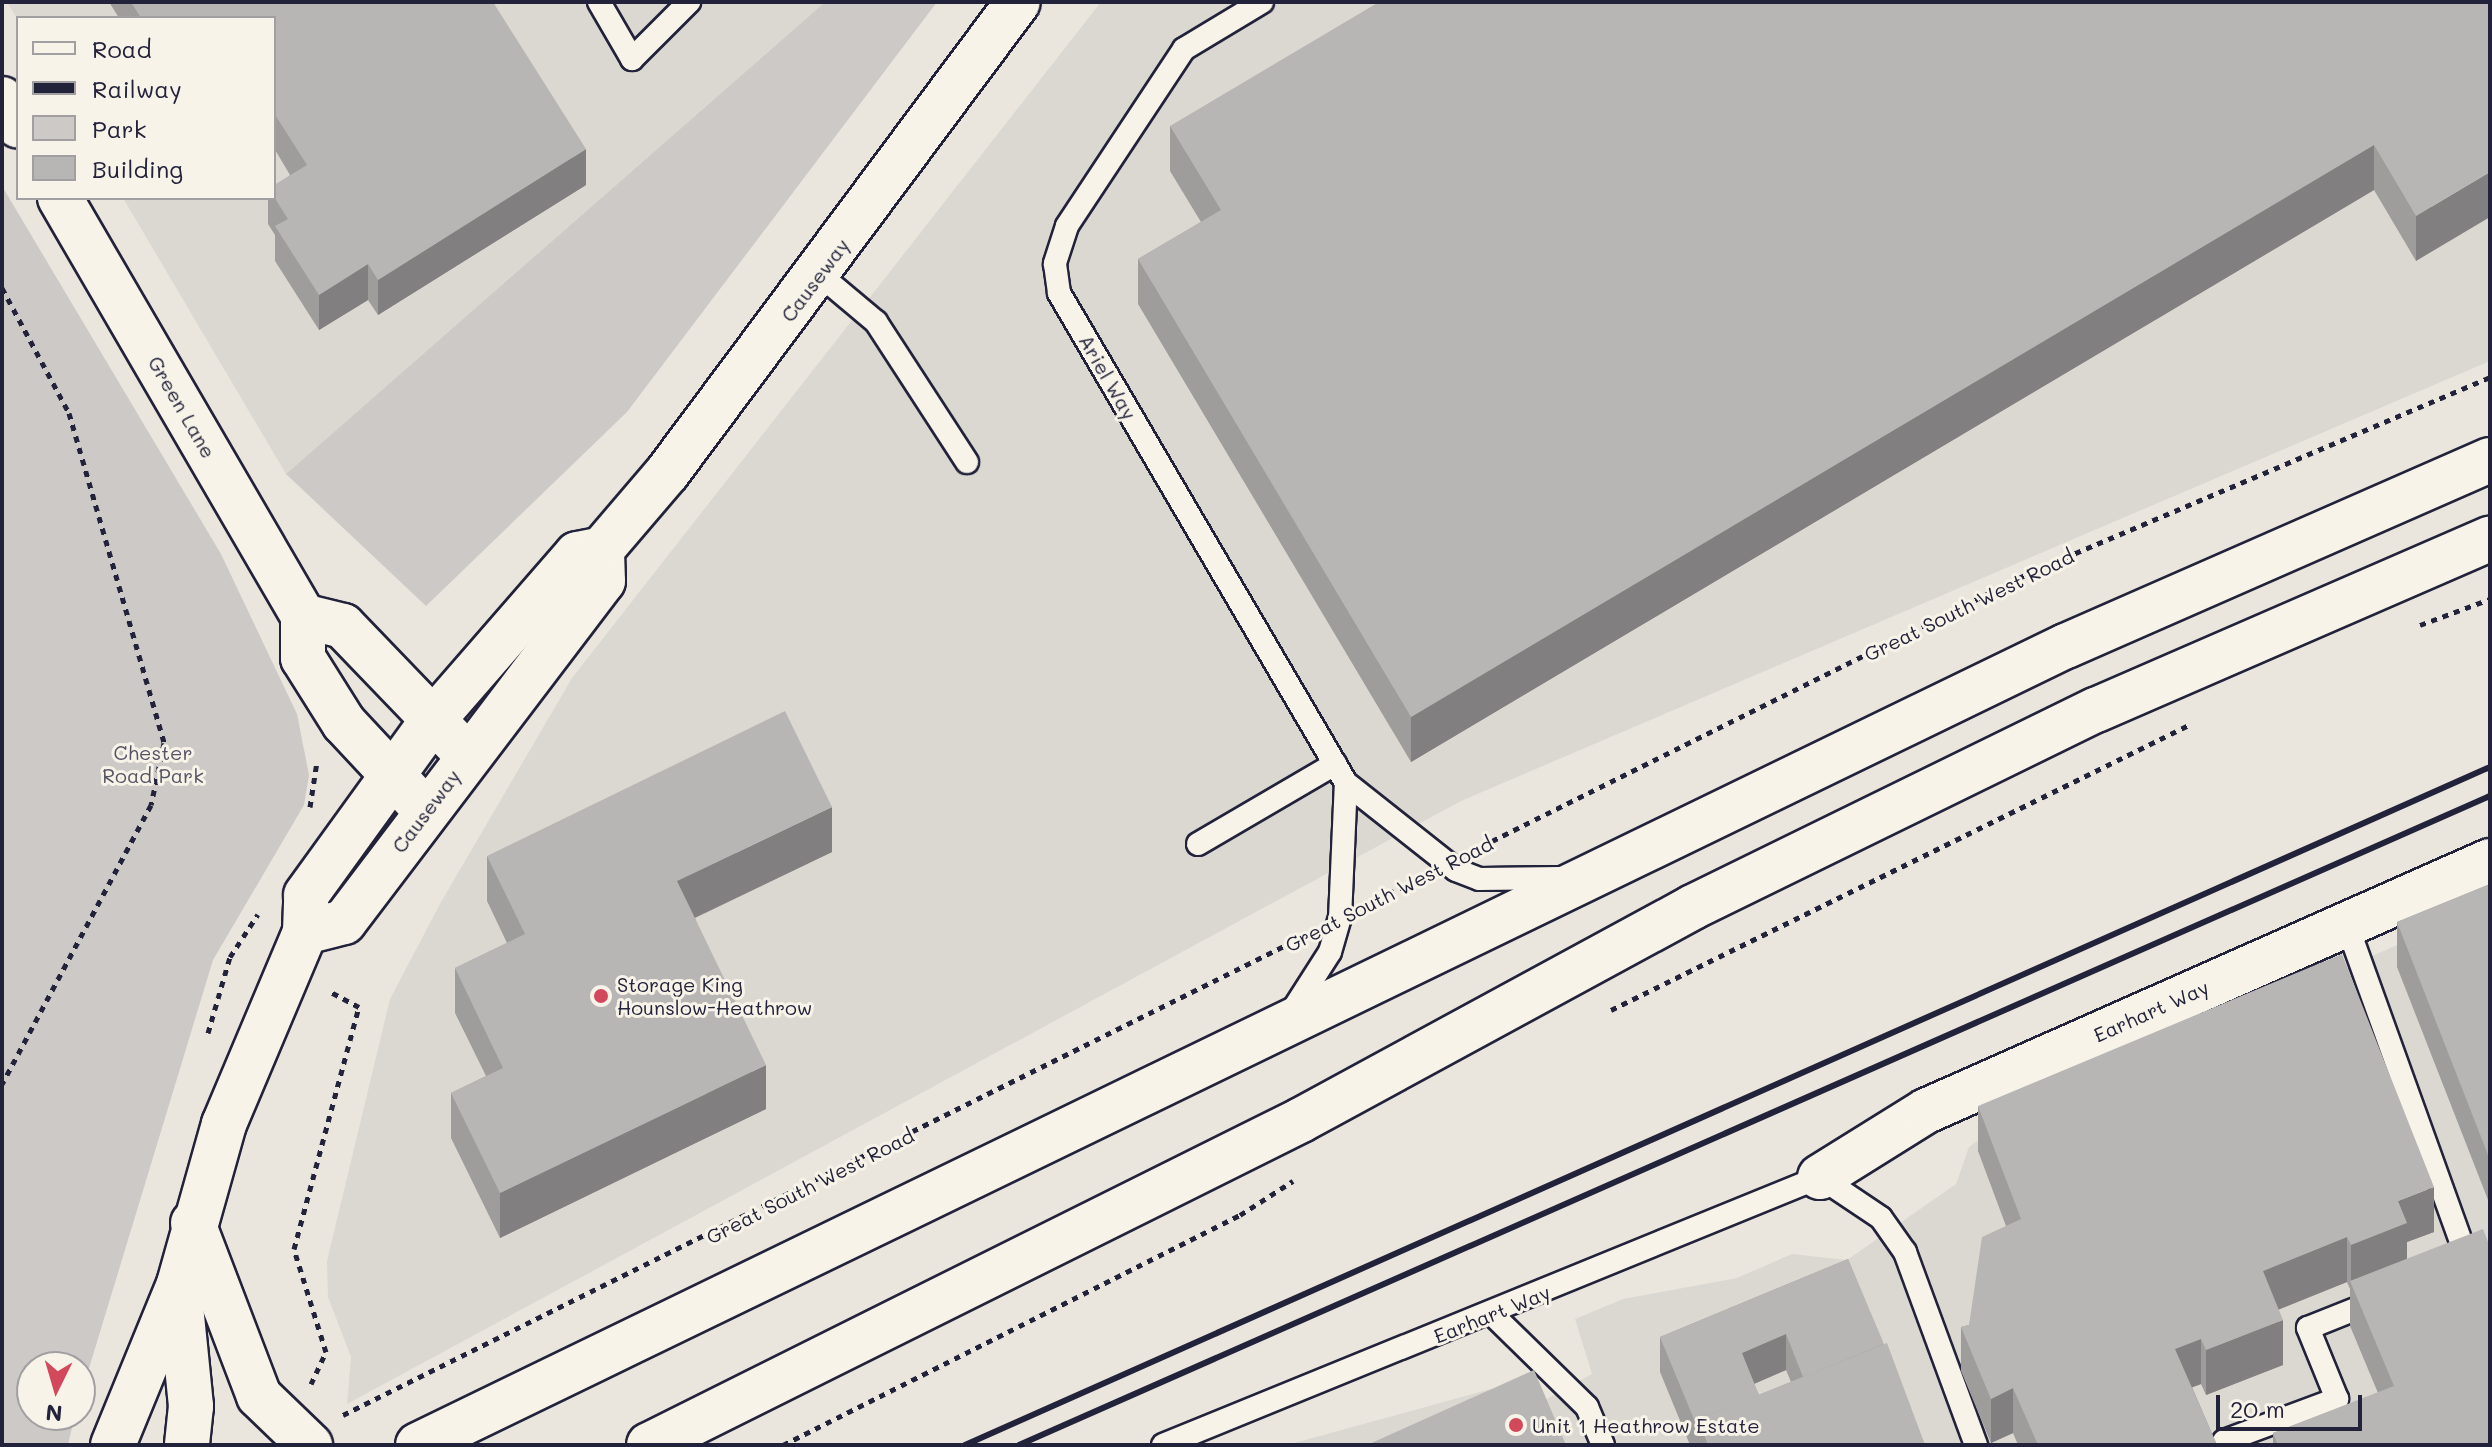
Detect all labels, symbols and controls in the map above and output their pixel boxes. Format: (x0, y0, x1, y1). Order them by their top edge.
legend (16, 16, 276, 200)
text: Road (92, 33, 152, 64)
text: Railway (92, 73, 182, 104)
text: Park (92, 113, 146, 144)
text: Building (92, 153, 183, 184)
street label: Causeway (776, 234, 854, 326)
street label: Ariel Way (1074, 330, 1142, 424)
street label: Green Lane (143, 352, 221, 462)
street label: Great South West Road (1860, 544, 2078, 666)
park label: Chester Road Park (102, 740, 204, 787)
street label: Causeway (387, 765, 465, 857)
street label: Great South West Road (1281, 831, 1497, 957)
place label: Storage King Hounslow-Heathrow (617, 972, 812, 1019)
street label: Earhart Way (2090, 975, 2212, 1047)
marker: Storage King Hounslow-Heathrow (592, 987, 610, 1005)
street label: Great South West Road (702, 1123, 918, 1249)
street label: Earhart Way (1430, 1280, 1554, 1348)
north arrow (16, 1351, 96, 1431)
scale bar (2220, 1379, 2366, 1429)
text: 20 m (2230, 1393, 2285, 1424)
text: N (44, 1398, 64, 1429)
place label: Unit 1 Heathrow Estate (1532, 1413, 1760, 1437)
marker: Unit 1 Heathrow Estate (1507, 1416, 1525, 1434)

